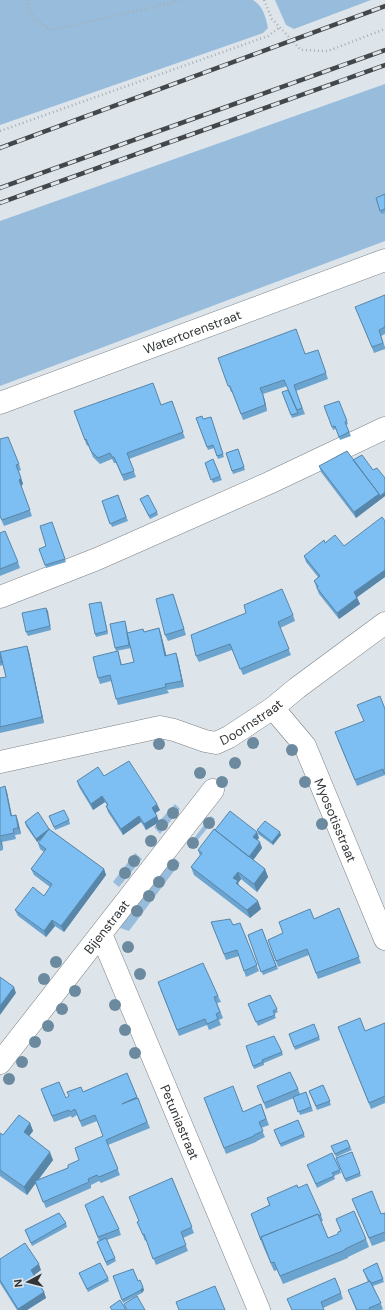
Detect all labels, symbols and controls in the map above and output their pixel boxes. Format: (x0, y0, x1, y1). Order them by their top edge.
street label: Watertorenstraat (141, 306, 244, 358)
street label: Doornstraat (217, 696, 286, 749)
street label: Myosotisstraat (310, 776, 360, 865)
street label: Bijenstraat (80, 896, 133, 957)
street label: Petuniastraat (156, 1082, 203, 1162)
north arrow (8, 1262, 48, 1302)
text: N (11, 1278, 26, 1288)

